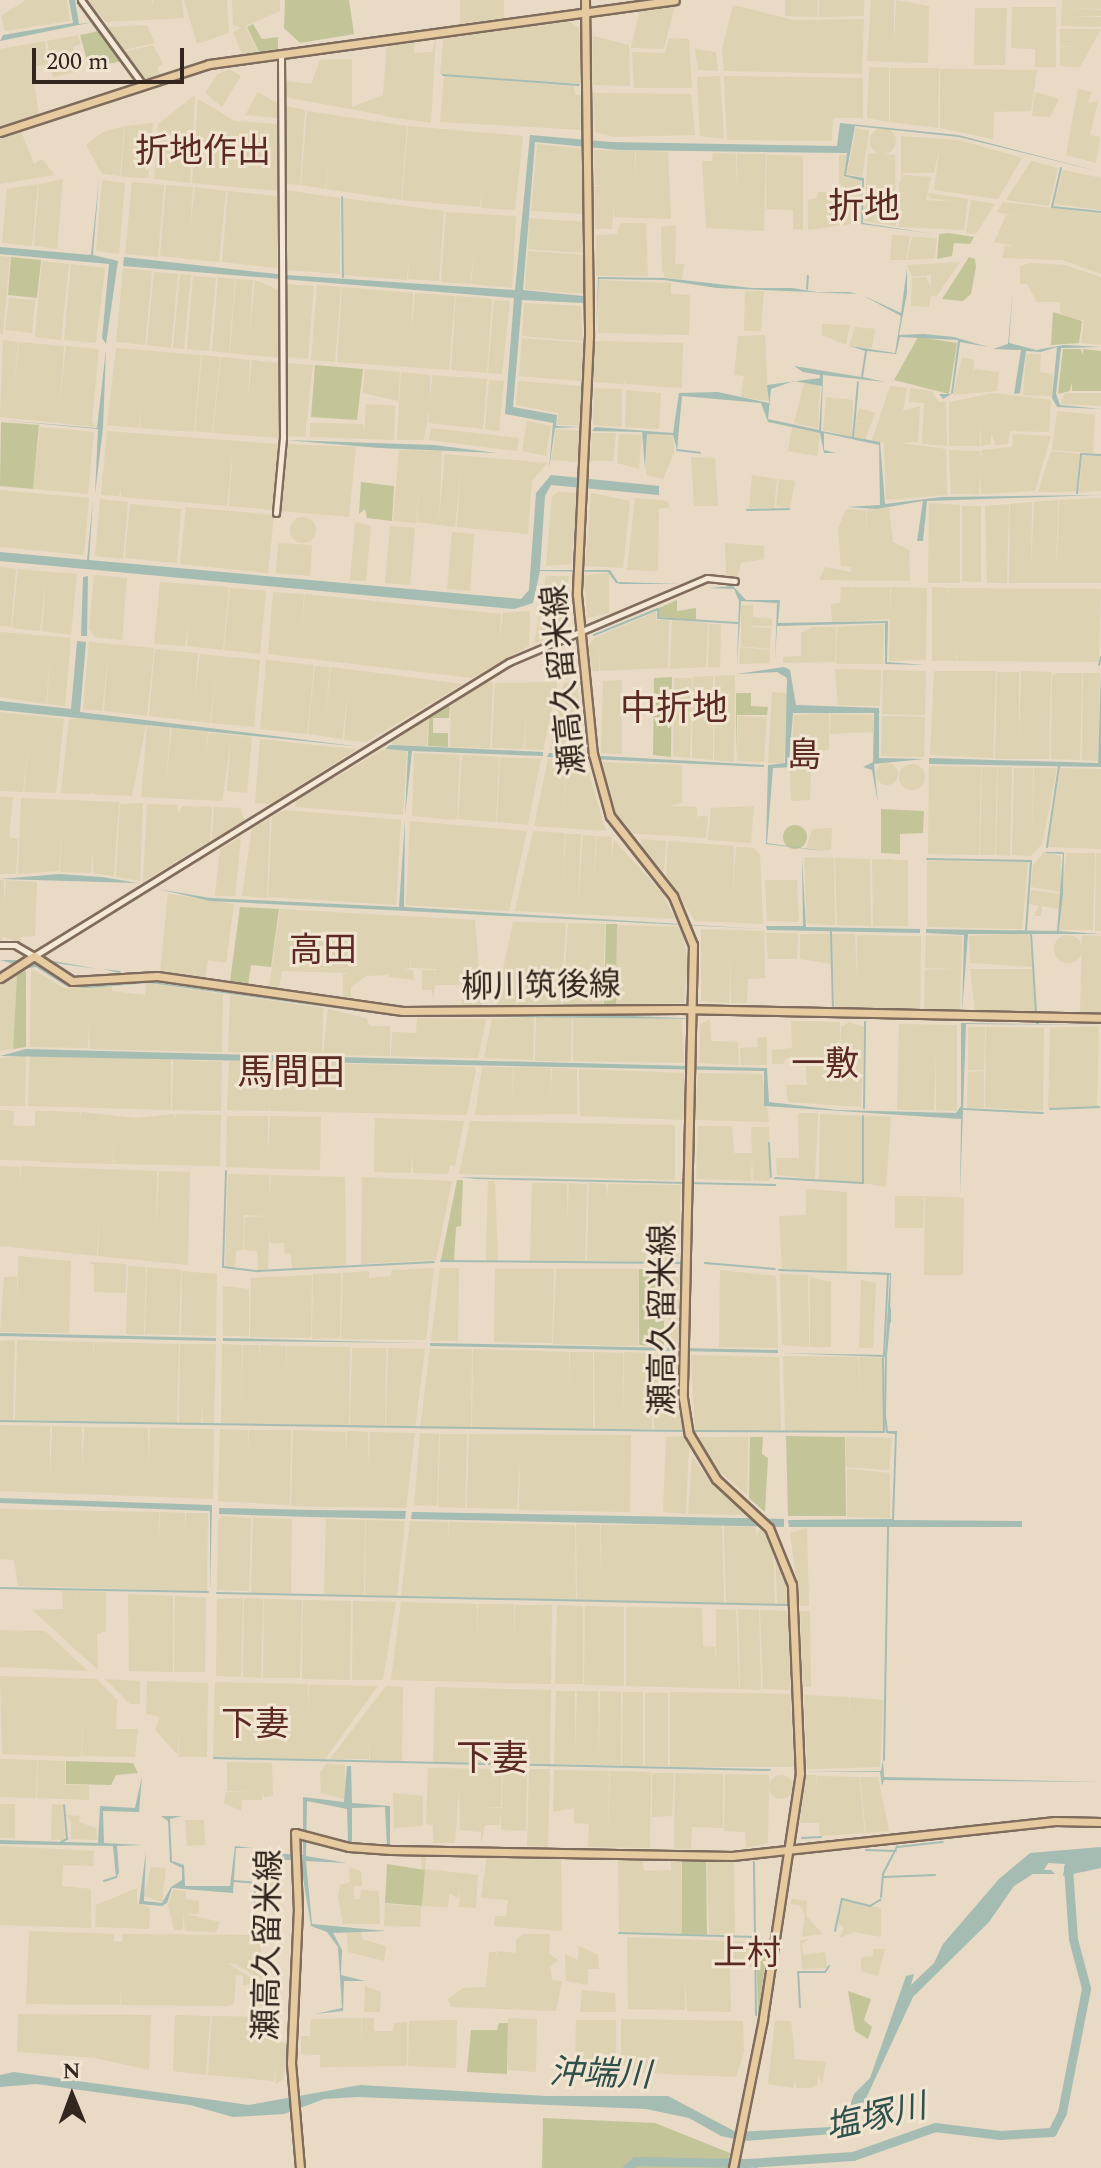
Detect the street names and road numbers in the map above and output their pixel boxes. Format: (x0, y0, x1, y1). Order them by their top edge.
street label: 瀬高久留米線 (536, 583, 594, 777)
street label: 柳川筑後線 (461, 966, 621, 1008)
street label: 瀬高久留米線 (645, 1224, 683, 1416)
street label: 瀬高久留米線 (248, 1849, 290, 2041)

